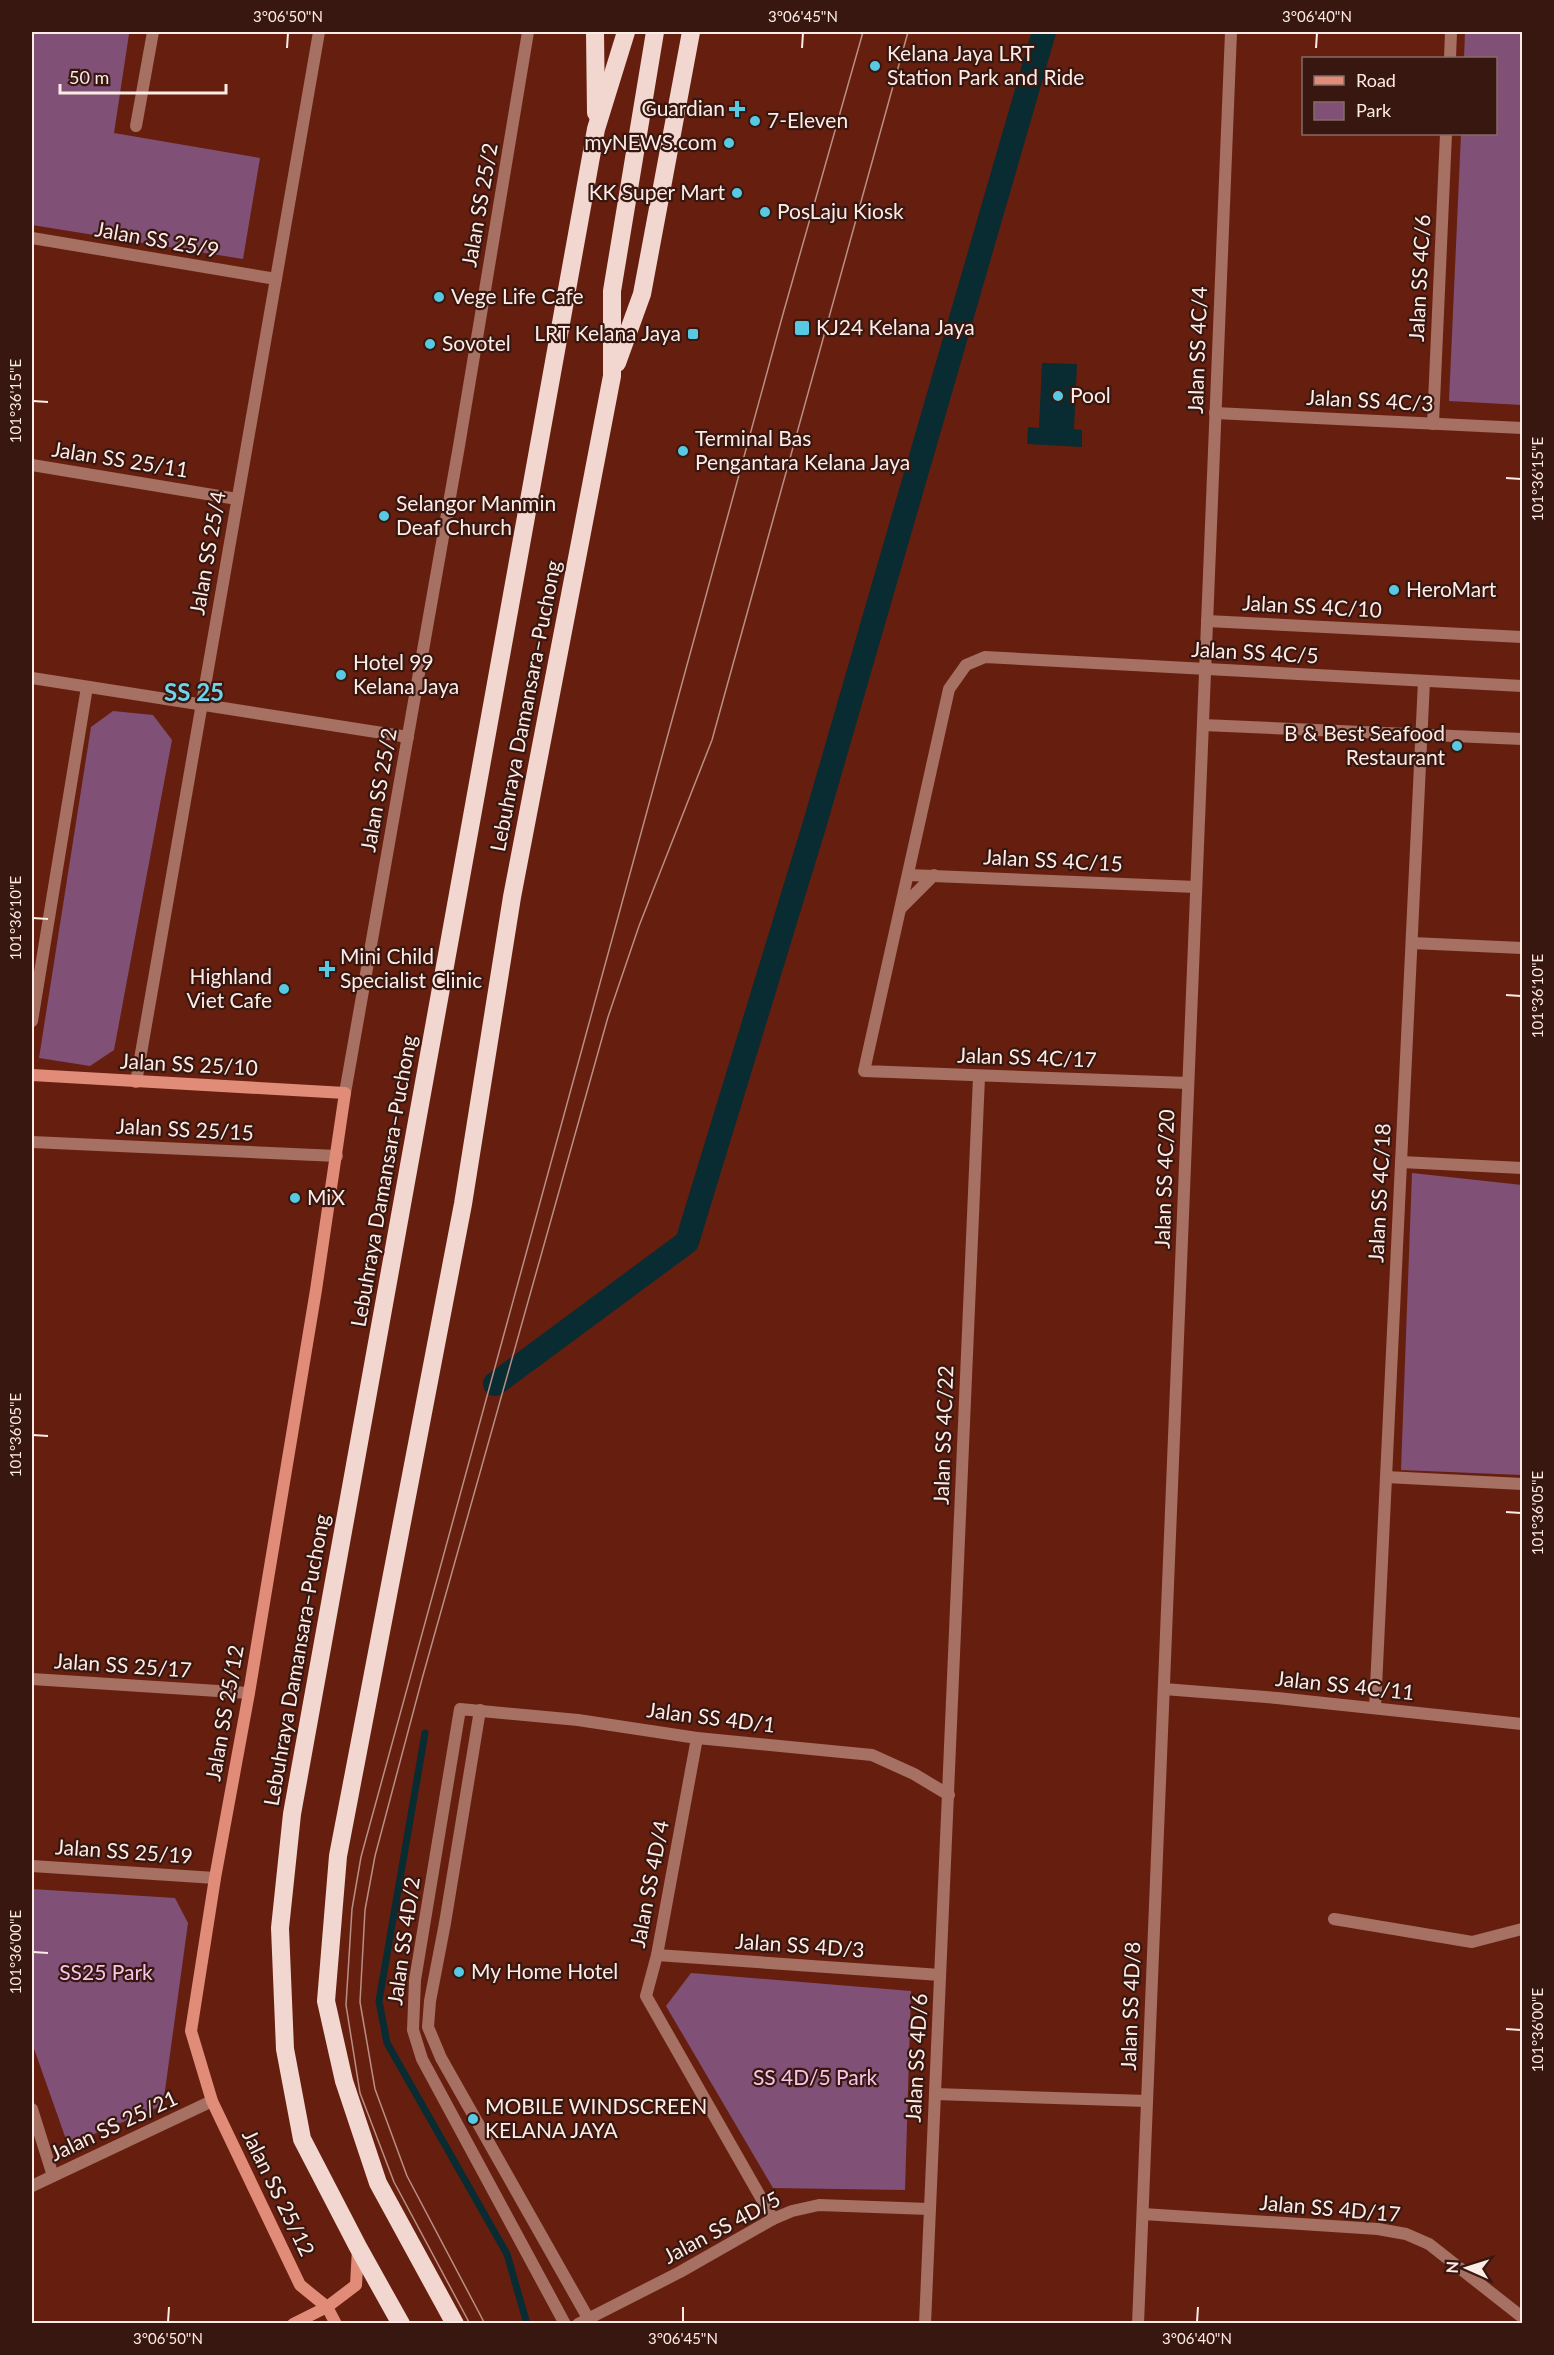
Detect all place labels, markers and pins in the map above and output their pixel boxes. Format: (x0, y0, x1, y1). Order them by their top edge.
place label: Kelana Jaya LRT Station Park and Ride (887, 40, 1084, 89)
marker: Kelana Jaya LRT Station Park and Ride (868, 59, 882, 73)
place label: Guardian (642, 95, 725, 120)
marker: Guardian (730, 102, 744, 116)
place label: 7-Eleven (767, 107, 848, 132)
marker: 7-Eleven (748, 114, 762, 128)
place label: myNEWS.com (584, 129, 717, 154)
marker: myNEWS.com (722, 136, 736, 150)
place label: KK Super Mart (589, 179, 725, 204)
marker: KK Super Mart (730, 186, 744, 200)
place label: PosLaju Kiosk (777, 198, 904, 223)
marker: PosLaju Kiosk (758, 205, 772, 219)
place label: Vege Life Cafe (451, 283, 584, 308)
marker: Vege Life Cafe (432, 290, 446, 304)
place label: KJ24 Kelana Jaya (816, 314, 975, 339)
marker: KJ24 Kelana Jaya (793, 319, 811, 337)
place label: LRT Kelana Jaya (534, 320, 681, 345)
marker: LRT Kelana Jaya (686, 327, 700, 341)
place label: Sovotel (442, 330, 511, 355)
marker: Sovotel (423, 337, 437, 351)
place label: Pool (1070, 382, 1111, 407)
marker: Pool (1051, 389, 1065, 403)
place label: Terminal Bas Pengantara Kelana Jaya (695, 425, 910, 474)
marker: Terminal Bas Pengantara Kelana Jaya (676, 444, 690, 458)
place label: Selangor Manmin Deaf Church (396, 490, 556, 539)
marker: Selangor Manmin Deaf Church (377, 509, 391, 523)
place label: HeroMart (1406, 576, 1497, 601)
marker: HeroMart (1387, 583, 1401, 597)
place label: Hotel 99 Kelana Jaya (353, 649, 459, 698)
marker: Hotel 99 Kelana Jaya (334, 668, 348, 682)
place label: B & Best Seafood Restaurant (1284, 720, 1445, 769)
marker: B & Best Seafood Restaurant (1450, 739, 1464, 753)
place label: Mini Child Specialist Clinic (340, 943, 482, 992)
marker: Mini Child Specialist Clinic (318, 960, 336, 978)
place label: Highland Viet Cafe (186, 963, 272, 1012)
marker: Highland Viet Cafe (277, 982, 291, 996)
place label: MiX (307, 1184, 345, 1209)
marker: MiX (288, 1191, 302, 1205)
place label: My Home Hotel (471, 1958, 618, 1983)
marker: My Home Hotel (452, 1965, 466, 1979)
place label: MOBILE WINDSCREEN KELANA JAYA (485, 2093, 707, 2142)
marker: MOBILE WINDSCREEN KELANA JAYA (466, 2112, 480, 2126)

